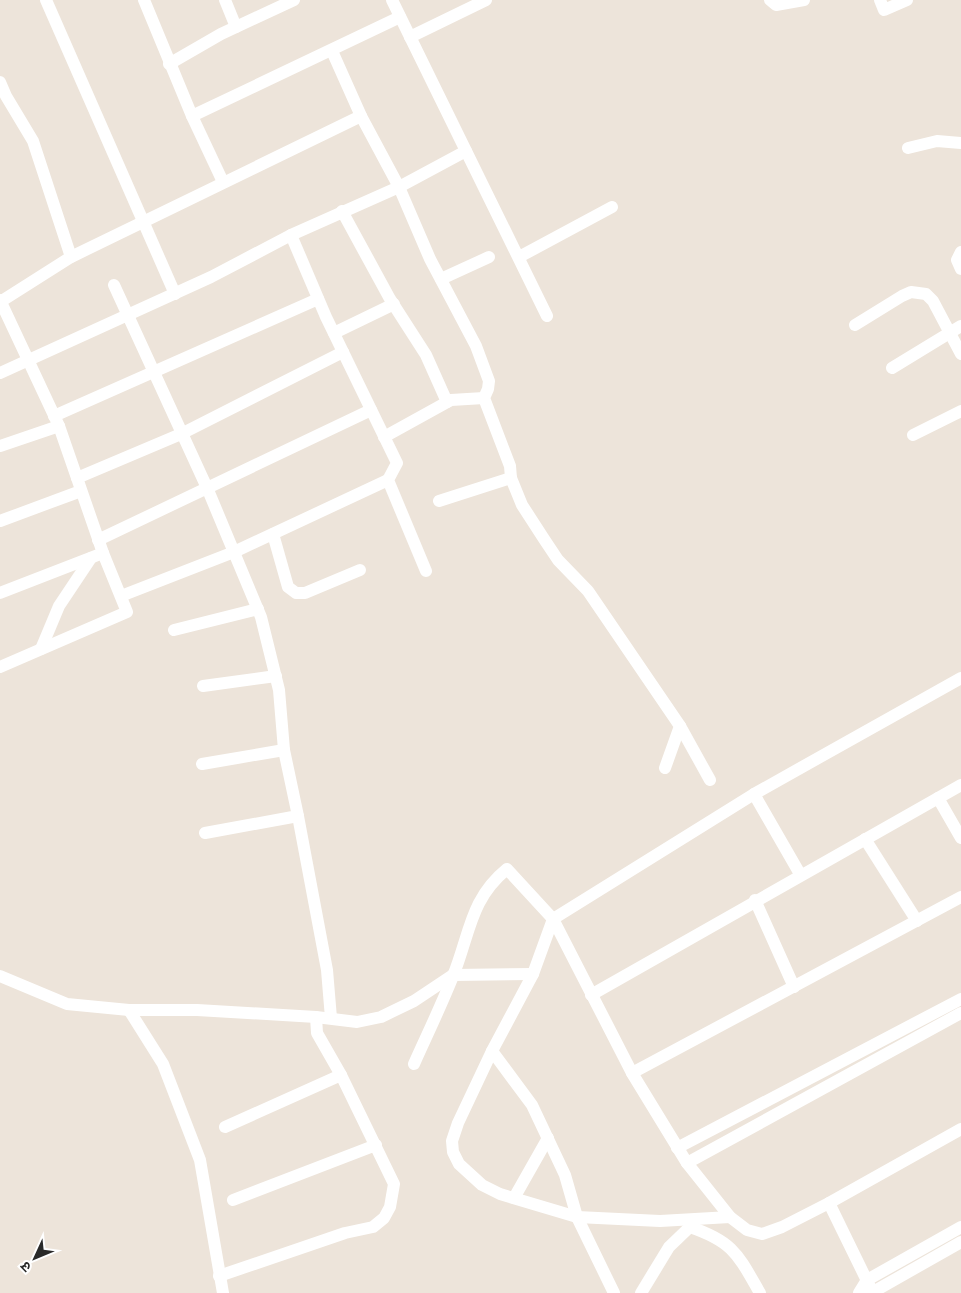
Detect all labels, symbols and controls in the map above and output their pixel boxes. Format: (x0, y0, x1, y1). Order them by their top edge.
north arrow (10, 1233, 60, 1283)
text: उ (16, 1258, 34, 1276)

